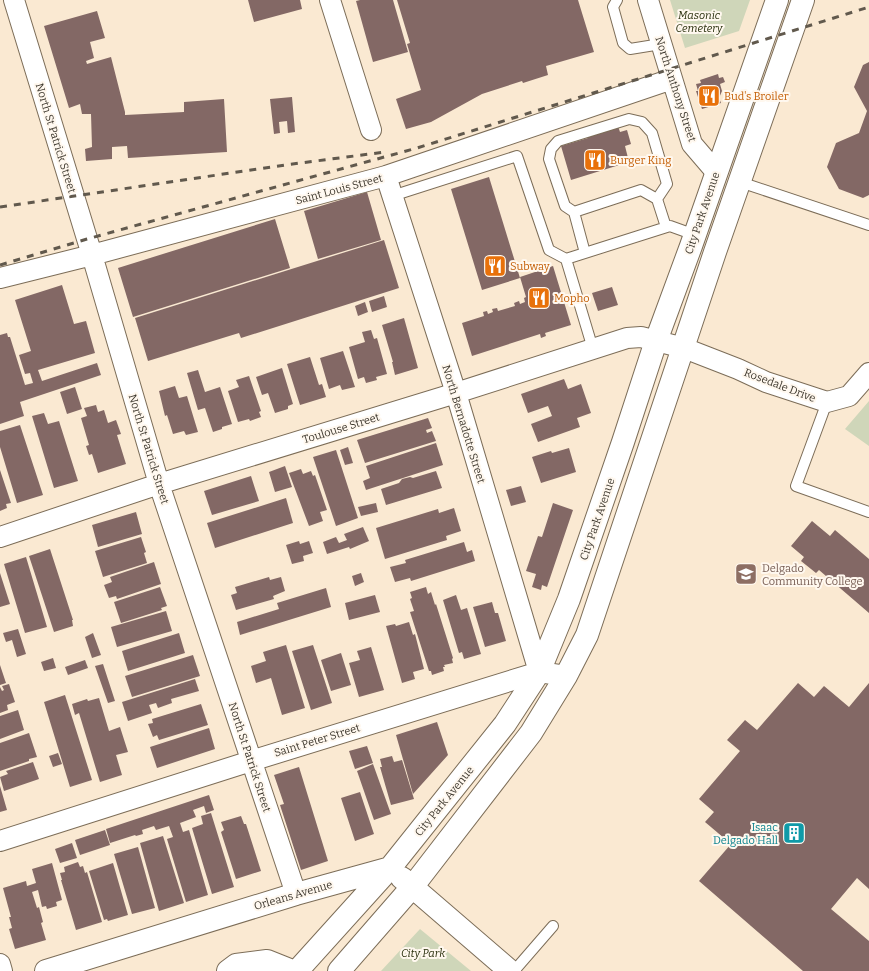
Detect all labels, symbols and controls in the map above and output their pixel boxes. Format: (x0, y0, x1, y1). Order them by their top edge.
park label: Masonic Cemetery (676, 9, 724, 35)
street label: North Anthony Street (652, 35, 699, 143)
street label: North St Patrick Street (33, 82, 78, 195)
restaurant icon: Bud's Broiler (696, 83, 722, 109)
place label: Bud's Broiler (724, 90, 789, 103)
restaurant icon: Burger King (582, 147, 608, 173)
place label: Burger King (610, 154, 671, 167)
street label: City Park Avenue (682, 170, 723, 256)
street label: Saint Louis Street (294, 172, 384, 207)
restaurant icon: Subway (482, 253, 508, 279)
place label: Subway (510, 260, 550, 273)
restaurant icon: Mopho (526, 285, 552, 311)
place label: Mopho (554, 292, 590, 305)
street label: North Bernadotte Street (439, 363, 488, 485)
street label: Rosedale Drive (742, 366, 817, 405)
street label: North St Patrick Street (126, 393, 171, 506)
street label: Toulouse Street (301, 411, 381, 446)
street label: City Park Avenue (577, 476, 618, 562)
school or university icon: Delgado Community College (733, 561, 759, 587)
place label: Delgado Community College (762, 562, 863, 588)
street label: North St Patrick Street (226, 701, 273, 814)
street label: Saint Peter Street (273, 721, 362, 760)
street label: City Park Avenue (412, 764, 477, 839)
building icon: Isaac Delgado Hall (781, 820, 807, 846)
place label: Isaac Delgado Hall (713, 821, 778, 847)
street label: Orleans Avenue (252, 878, 334, 913)
park label: City Park (401, 947, 446, 960)

